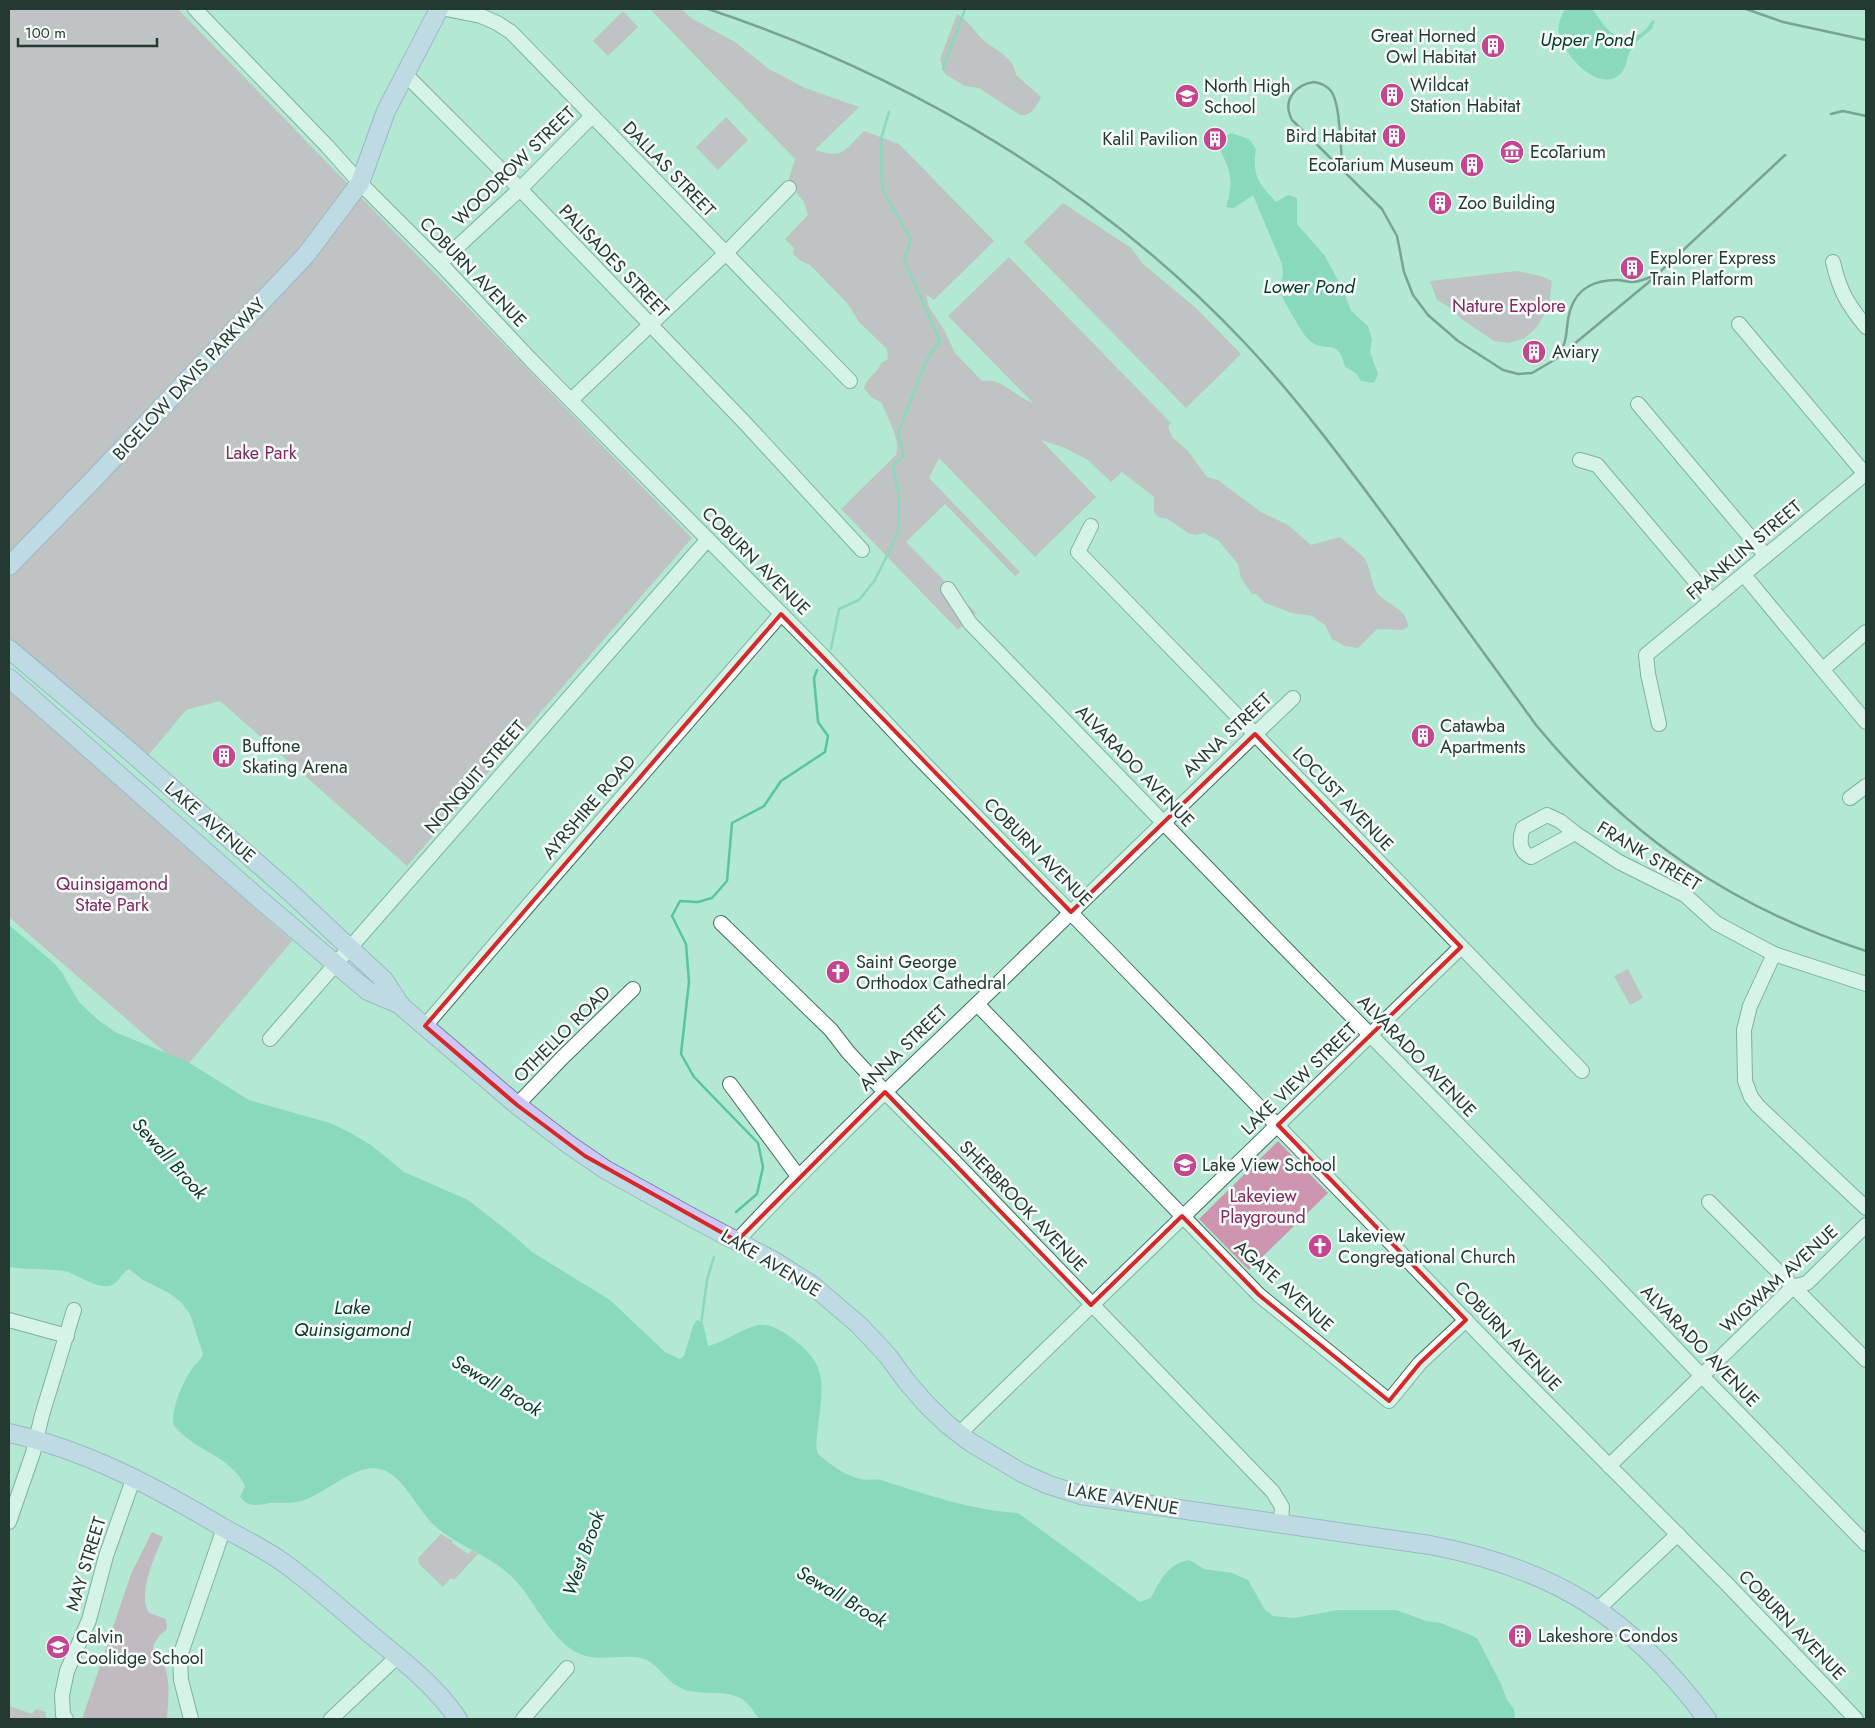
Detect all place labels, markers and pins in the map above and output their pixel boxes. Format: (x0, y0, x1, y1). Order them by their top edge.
place label: Great Horned Owl Habitat (1371, 23, 1477, 70)
building icon: Great Horned Owl Habitat (1480, 33, 1506, 59)
place label: Wildcat Station Habitat (1410, 72, 1521, 119)
place label: North High School (1204, 73, 1290, 120)
building icon: Wildcat Station Habitat (1379, 82, 1405, 108)
school or university icon: North High School (1174, 83, 1200, 109)
place label: Bird Habitat (1286, 123, 1377, 149)
building icon: Bird Habitat (1381, 123, 1407, 149)
place label: Kalil Pavilion (1102, 126, 1198, 152)
building icon: Kalil Pavilion (1202, 126, 1228, 152)
museum icon: EcoTarium (1499, 139, 1525, 165)
place label: EcoTarium (1530, 139, 1606, 165)
place label: EcoTarium Museum (1308, 152, 1454, 178)
building icon: EcoTarium Museum (1459, 152, 1485, 178)
building icon: Zoo Building (1427, 190, 1453, 216)
place label: Zoo Building (1458, 190, 1555, 216)
place label: Explorer Express Train Platform (1650, 245, 1776, 292)
building icon: Explorer Express Train Platform (1619, 255, 1645, 281)
building icon: Aviary (1521, 339, 1547, 365)
place label: Aviary (1552, 339, 1599, 365)
place label: Catawba Apartments (1440, 713, 1526, 760)
building icon: Catawba Apartments (1410, 723, 1436, 749)
place label: Buffone Skating Arena (242, 733, 348, 780)
building icon: Buffone Skating Arena (211, 743, 237, 769)
place label: Saint George Orthodox Cathedral (856, 949, 1006, 996)
church icon: Saint George Orthodox Cathedral (825, 959, 851, 985)
school or university icon: Lake View School (1172, 1152, 1198, 1178)
place label: Lake View School (1202, 1152, 1336, 1178)
place label: Lakeview Congregational Church (1338, 1223, 1516, 1270)
church icon: Lakeview Congregational Church (1307, 1233, 1333, 1259)
building icon: Lakeshore Condos (1507, 1623, 1533, 1649)
place label: Lakeshore Condos (1538, 1623, 1678, 1649)
place label: Calvin Coolidge School (76, 1624, 204, 1671)
school or university icon: Calvin Coolidge School (45, 1634, 71, 1660)

